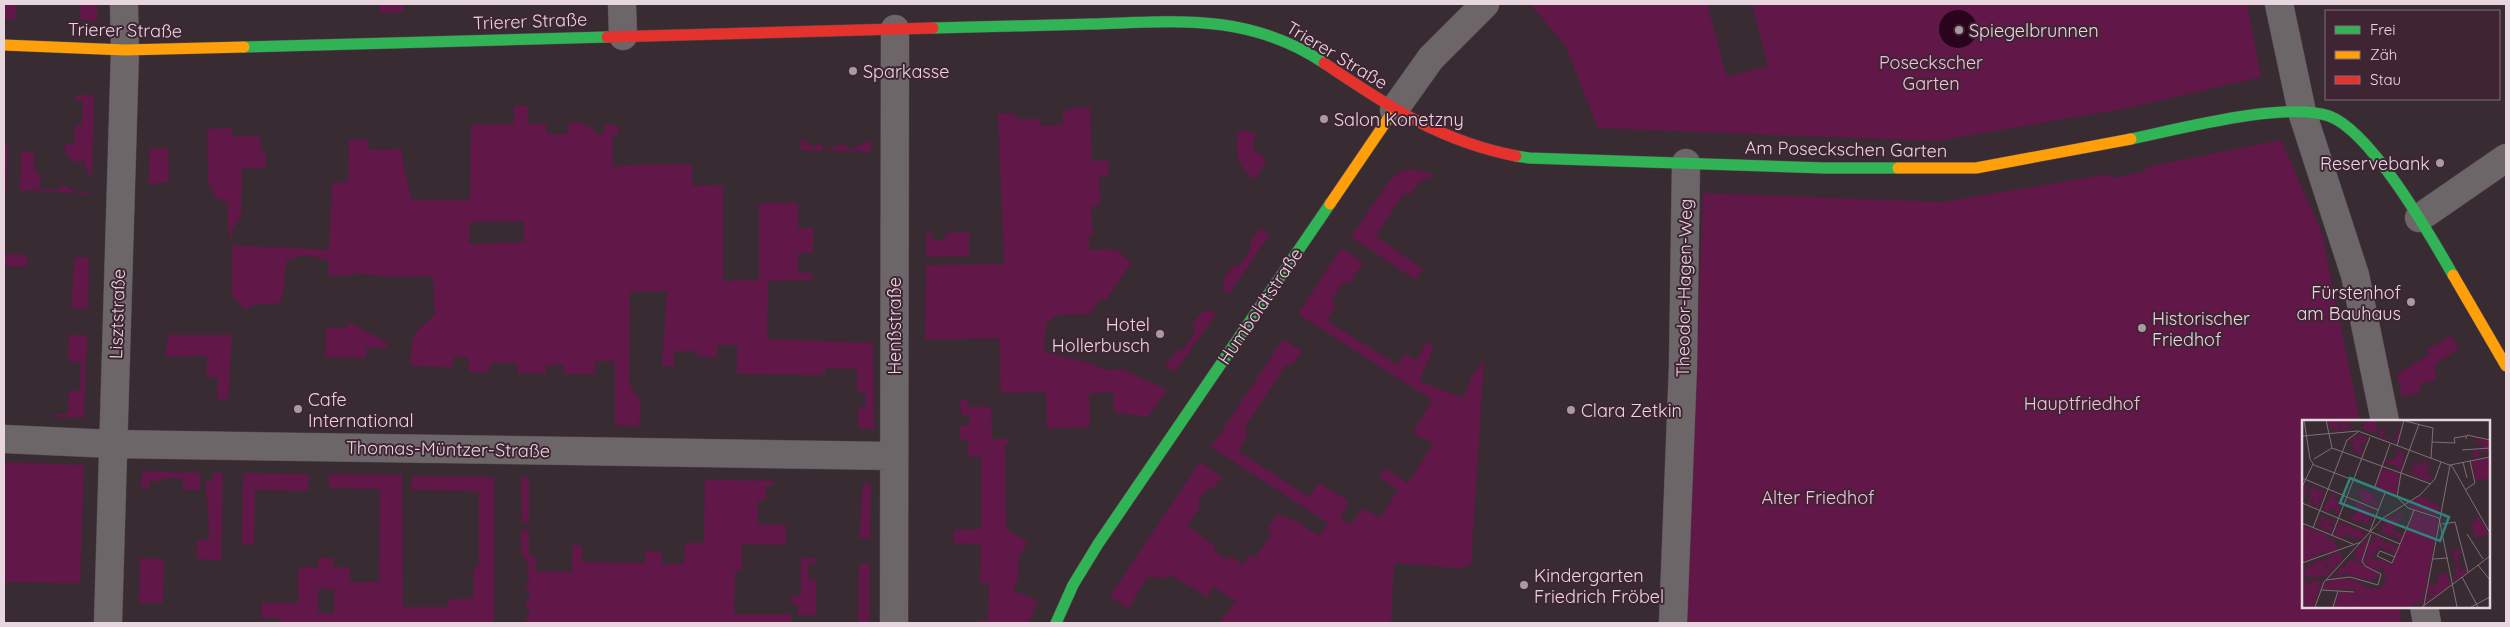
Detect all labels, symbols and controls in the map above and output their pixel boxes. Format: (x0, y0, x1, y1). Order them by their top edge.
street label: Trierer Straße (473, 8, 587, 34)
legend (2325, 10, 2500, 100)
street label: Trierer Straße (1282, 16, 1392, 94)
street label: Trierer Straße (68, 18, 182, 42)
place label: Spiegelbrunnen (1969, 19, 2099, 42)
text: Frei (2370, 20, 2396, 39)
marker: Spiegelbrunnen (1953, 24, 1965, 36)
text: Zäh (2370, 45, 2397, 64)
park label: Poseckscher Garten (1879, 51, 1983, 95)
place label: Sparkasse (863, 60, 949, 83)
marker: Sparkasse (847, 65, 859, 77)
text: Stau (2370, 70, 2401, 89)
place label: Salon Konetzny (1334, 108, 1464, 131)
marker: Salon Konetzny (1318, 113, 1330, 125)
street label: Am Poseckschen Garten (1745, 136, 1947, 162)
place label: Reservebank (2320, 152, 2430, 175)
marker: Reservebank (2434, 157, 2446, 169)
street label: Theodor-Hagen-Weg (1671, 198, 1697, 378)
street label: Humboldtstraße (1212, 243, 1308, 369)
street label: Lisztstraße (104, 269, 130, 359)
street label: Henßstraße (883, 277, 906, 375)
place label: Fürstenhof am Bauhaus (2296, 281, 2402, 325)
marker: Fürstenhof am Bauhaus (2405, 296, 2417, 308)
place label: Historischer Friedhof (2152, 307, 2250, 351)
place label: Hotel Hollerbusch (1052, 313, 1150, 357)
marker: Historischer Friedhof (2136, 322, 2148, 334)
marker: Hotel Hollerbusch (1154, 328, 1166, 340)
place label: Cafe International (308, 388, 414, 432)
park label: Hauptfriedhof (2024, 392, 2141, 415)
place label: Clara Zetkin (1581, 399, 1682, 422)
marker: Cafe International (292, 403, 304, 415)
marker: Clara Zetkin (1565, 404, 1577, 416)
inset map (2302, 420, 2490, 607)
street label: Thomas-Müntzer-Straße (346, 436, 550, 462)
park label: Alter Friedhof (1761, 486, 1875, 509)
place label: Kindergarten Friedrich Fröbel (1534, 564, 1664, 608)
marker: Kindergarten Friedrich Fröbel (1518, 579, 1530, 591)

